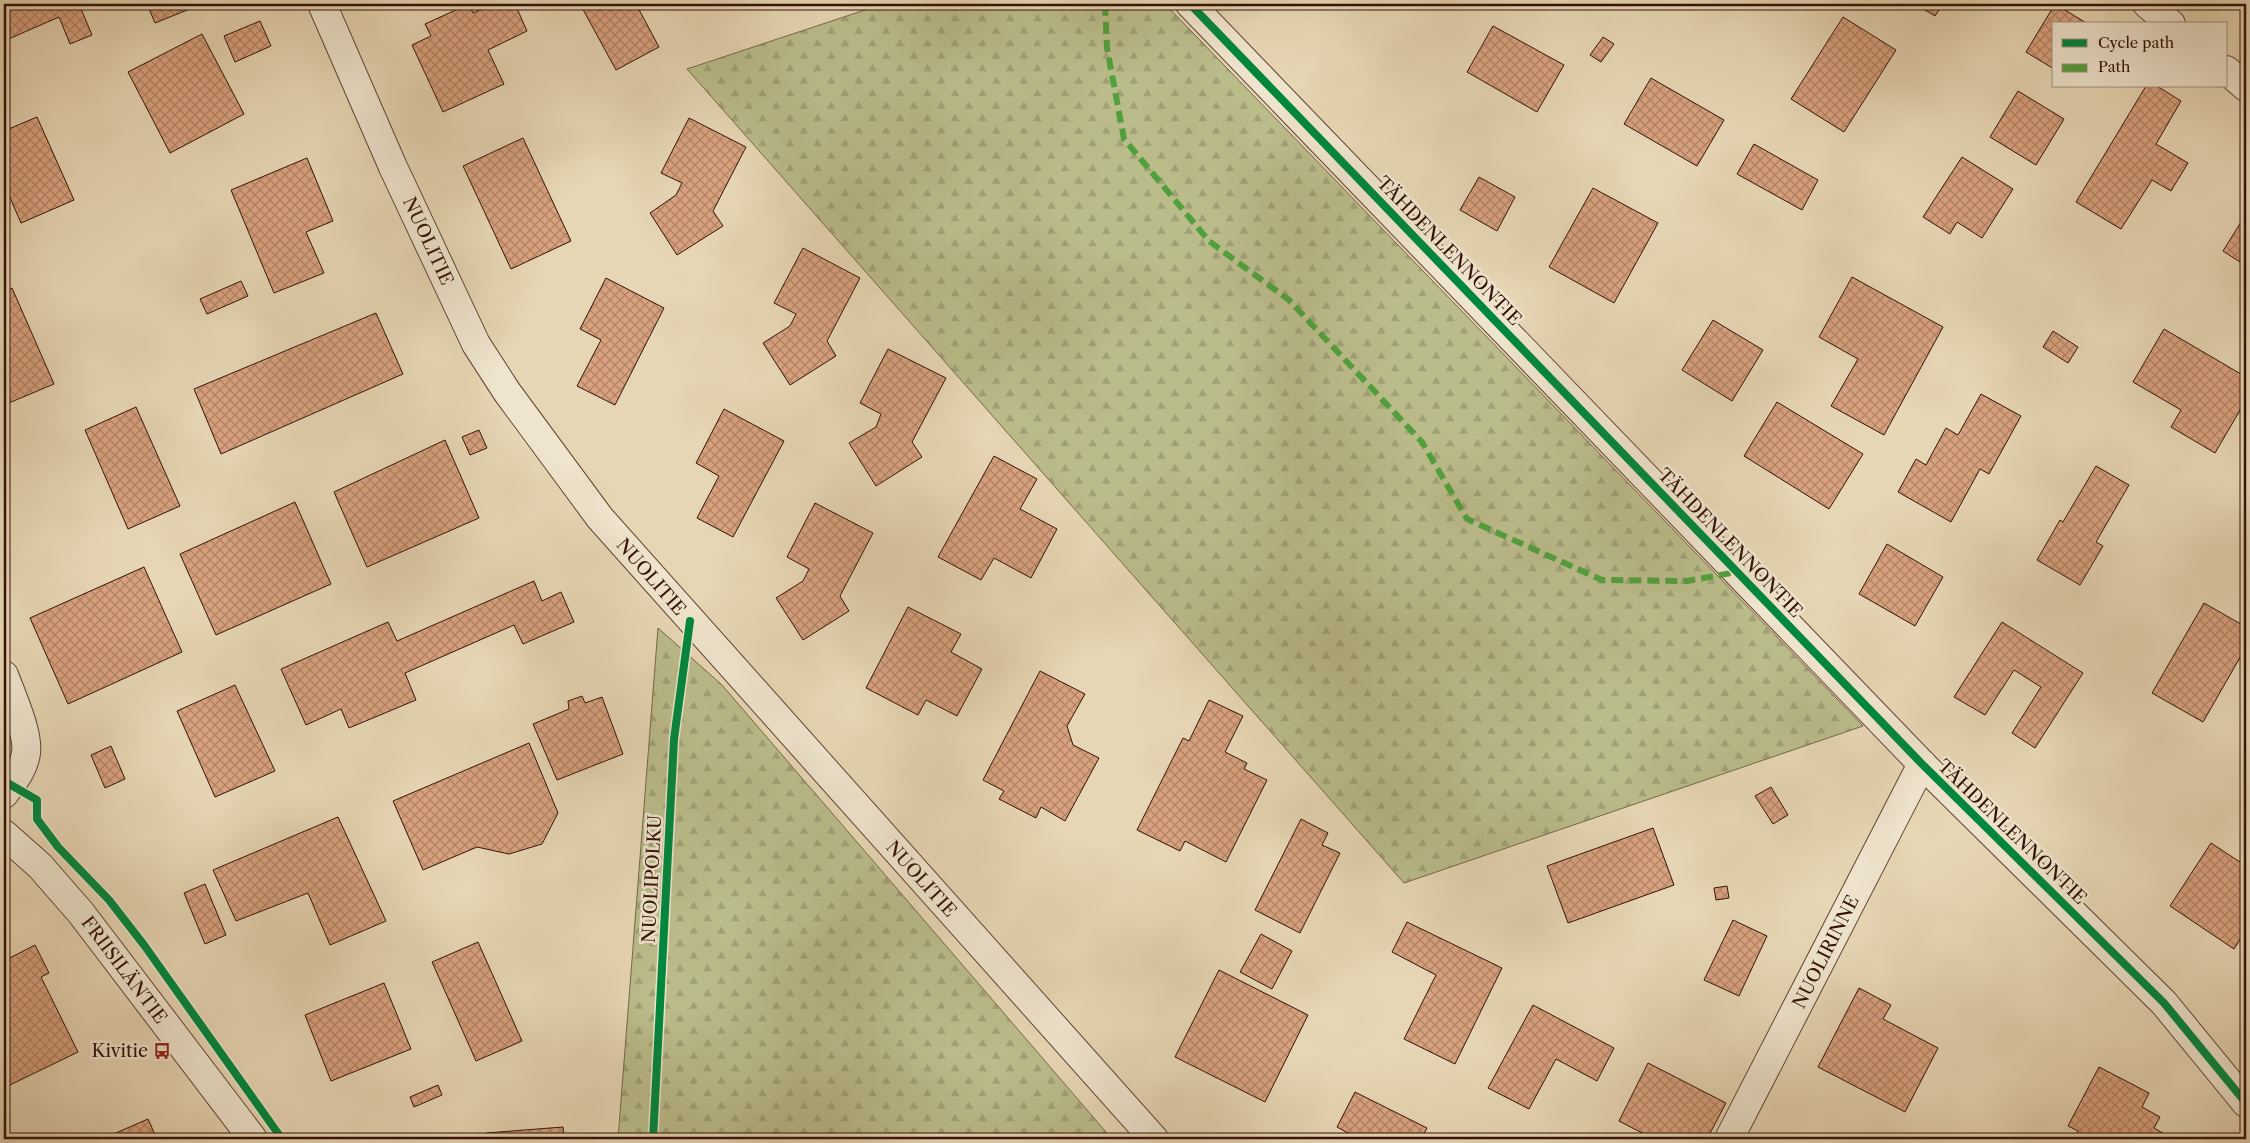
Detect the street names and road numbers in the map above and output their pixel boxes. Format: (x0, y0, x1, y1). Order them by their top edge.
street label: TÄHDENLENNONTIE (1372, 171, 1527, 330)
street label: NUOLITIE (398, 193, 458, 289)
street label: TÄHDENLENNONTIE (1653, 463, 1808, 622)
street label: NUOLITIE (612, 534, 690, 620)
street label: TÄHDENLENNONTIE (1933, 754, 2092, 909)
street label: NUOLIPOLKU (638, 814, 666, 944)
street label: NUOLITIE (881, 836, 961, 922)
street label: NUOLIRINNE (1788, 892, 1864, 1012)
street label: FRIISILÄNTIE (77, 911, 172, 1028)

